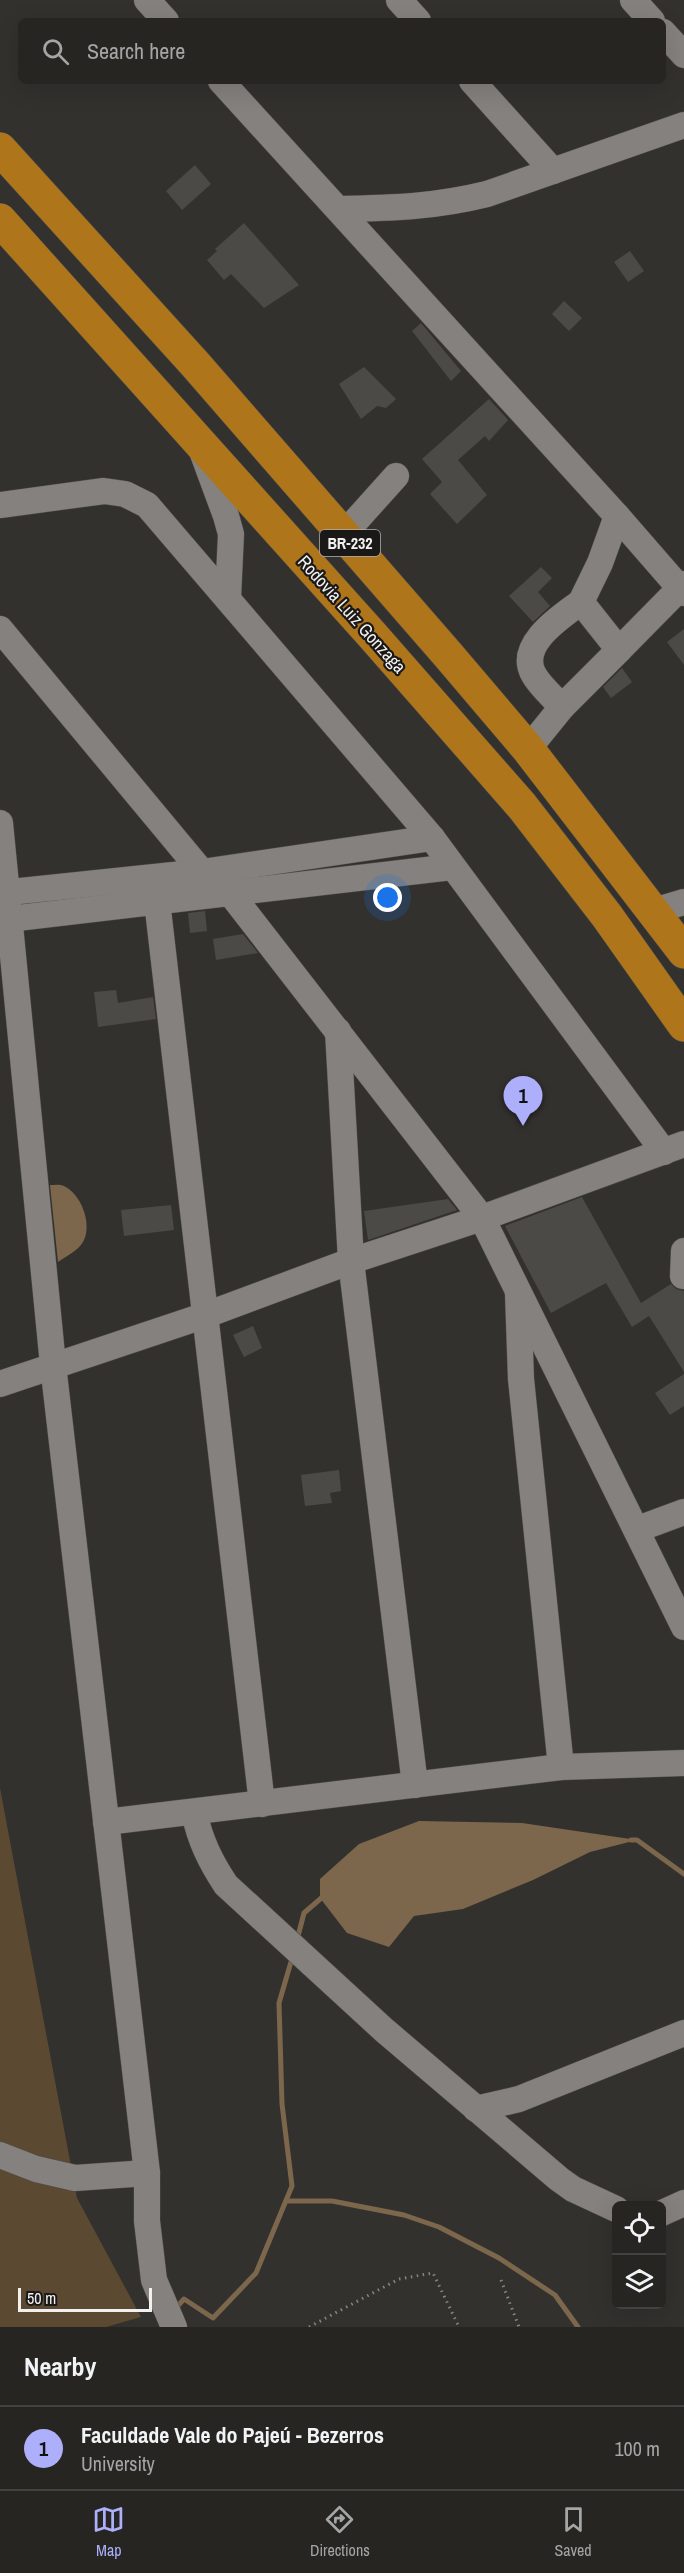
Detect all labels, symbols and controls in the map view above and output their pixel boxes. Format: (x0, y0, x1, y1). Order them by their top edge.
search box (18, 18, 666, 84)
icon: search (39, 35, 72, 68)
text: Search here (87, 36, 185, 66)
road number: BR-232 (320, 530, 380, 556)
street label: Rodovia Luiz Gonzaga (292, 550, 412, 678)
your location (373, 883, 402, 912)
pin: 1 (504, 1076, 542, 1126)
map controls (612, 2201, 666, 2309)
button: locate (612, 2201, 666, 2255)
button: layers (612, 2255, 666, 2309)
scale bar (18, 2285, 152, 2312)
text: 50 m (27, 2287, 56, 2309)
text: Nearby (24, 2349, 96, 2384)
text: Faculdade Vale do Pajeú - Bezerros (81, 2420, 384, 2450)
text: 1 (39, 2435, 48, 2462)
text: 100 m (614, 2435, 660, 2462)
text: University (81, 2450, 155, 2477)
tab: Map (92, 2503, 125, 2561)
tab: Directions (310, 2503, 370, 2561)
tab: Saved (554, 2503, 592, 2561)

